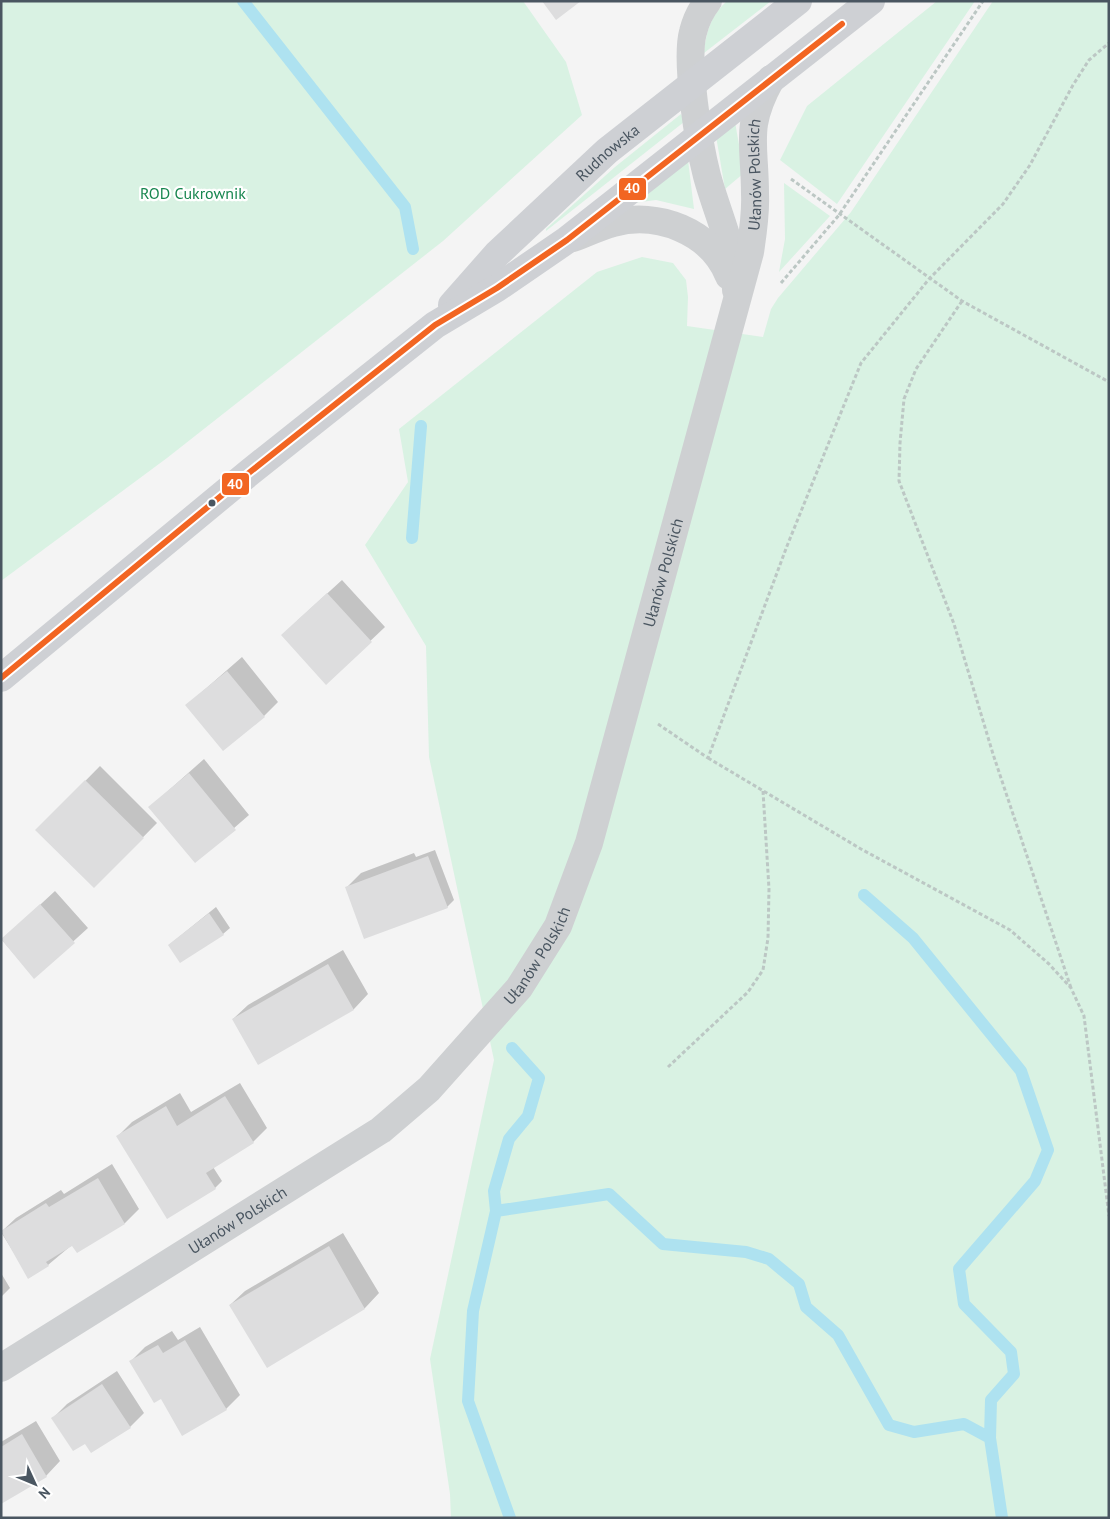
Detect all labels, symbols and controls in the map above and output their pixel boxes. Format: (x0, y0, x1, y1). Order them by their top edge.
street label: Ułanów Polskich (743, 117, 765, 232)
street label: Rudnowska (571, 120, 643, 185)
line badge: 40 (618, 177, 647, 201)
text: 40 (624, 179, 640, 197)
park label: ROD Cukrownik (140, 183, 246, 203)
line badge: 40 (221, 472, 250, 496)
text: 40 (227, 475, 243, 493)
unlabelled marker (207, 498, 217, 508)
street label: Ułanów Polskich (638, 516, 687, 629)
street label: Ułanów Polskich (499, 904, 574, 1009)
street label: Ułanów Polskich (185, 1182, 290, 1258)
north arrow (10, 1459, 60, 1509)
text: N (35, 1483, 54, 1503)

